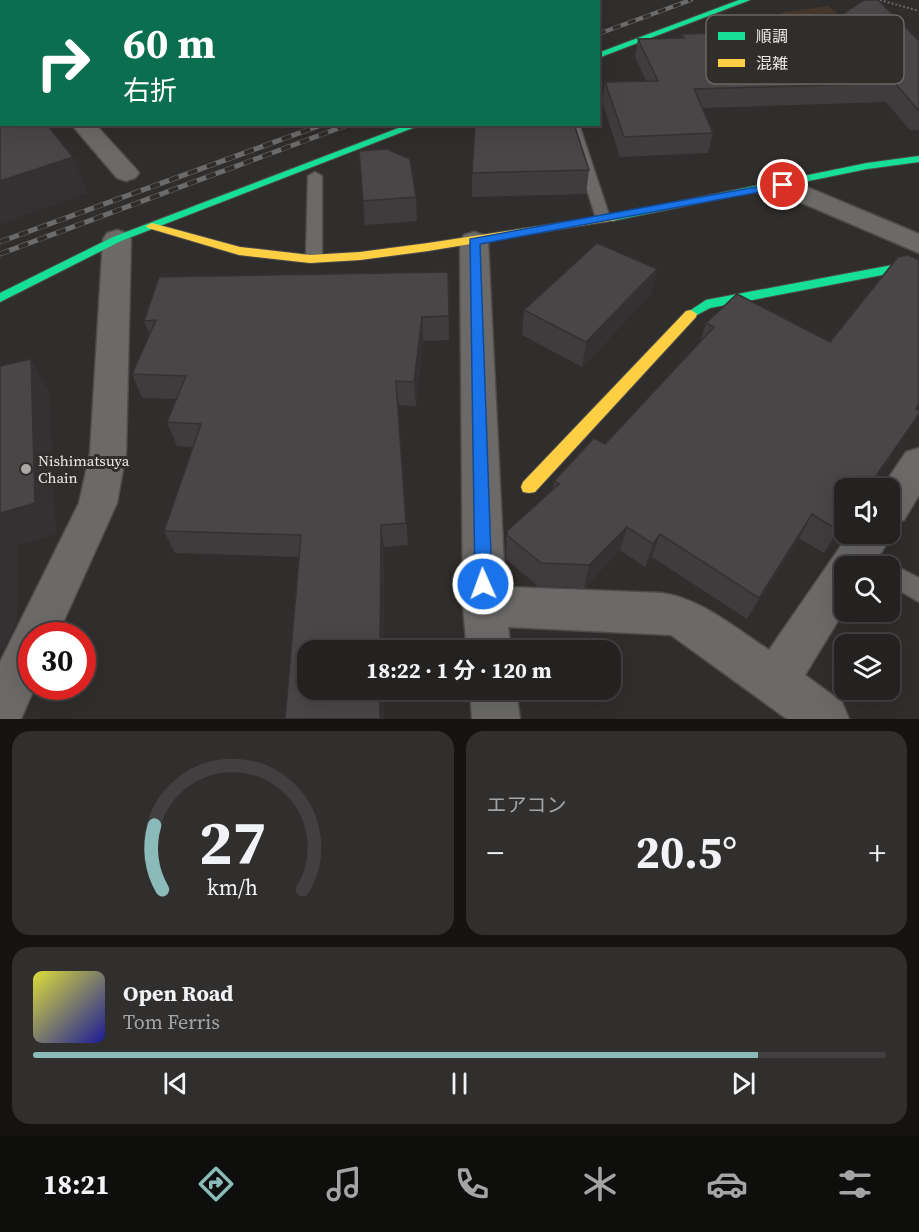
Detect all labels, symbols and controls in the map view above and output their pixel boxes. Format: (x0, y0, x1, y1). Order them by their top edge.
text: 60 m (123, 14, 216, 72)
legend (706, 15, 904, 84)
icon: right (24, 24, 102, 102)
text: 順調 (756, 25, 788, 47)
text: 混雑 (756, 52, 788, 74)
text: 右折 (123, 72, 177, 109)
pin (757, 159, 808, 210)
icon: arrive (766, 168, 799, 201)
place label: Nishimatsuya Chain (38, 450, 130, 488)
marker: Nishimatsuya Chain (19, 462, 33, 476)
map controls (834, 478, 900, 700)
button: sound (834, 478, 900, 544)
position arrow (451, 552, 515, 616)
button: search (834, 556, 900, 622)
speed limit sign: 30 (18, 622, 96, 700)
button: layers (834, 634, 900, 700)
text: 18:22 · 1 分 · 120 m (366, 655, 552, 685)
text: エアコン (487, 791, 567, 819)
text: 27 (199, 799, 267, 885)
text: 20.5° (636, 821, 737, 883)
text: − (487, 830, 504, 875)
text: + (869, 830, 886, 875)
text: km/h (207, 873, 258, 902)
text: Open Road (123, 978, 233, 1008)
text: Tom Ferris (123, 1008, 220, 1036)
icon: previous (159, 1067, 192, 1100)
icon: pause (443, 1067, 476, 1100)
icon: next (727, 1067, 760, 1100)
icon: directions (195, 1163, 237, 1205)
icon: music (323, 1163, 365, 1205)
icon: phone (451, 1163, 493, 1205)
icon: climate (579, 1163, 621, 1205)
icon: car (706, 1163, 748, 1205)
icon: filters (834, 1163, 876, 1205)
text: 18:21 (43, 1166, 110, 1203)

